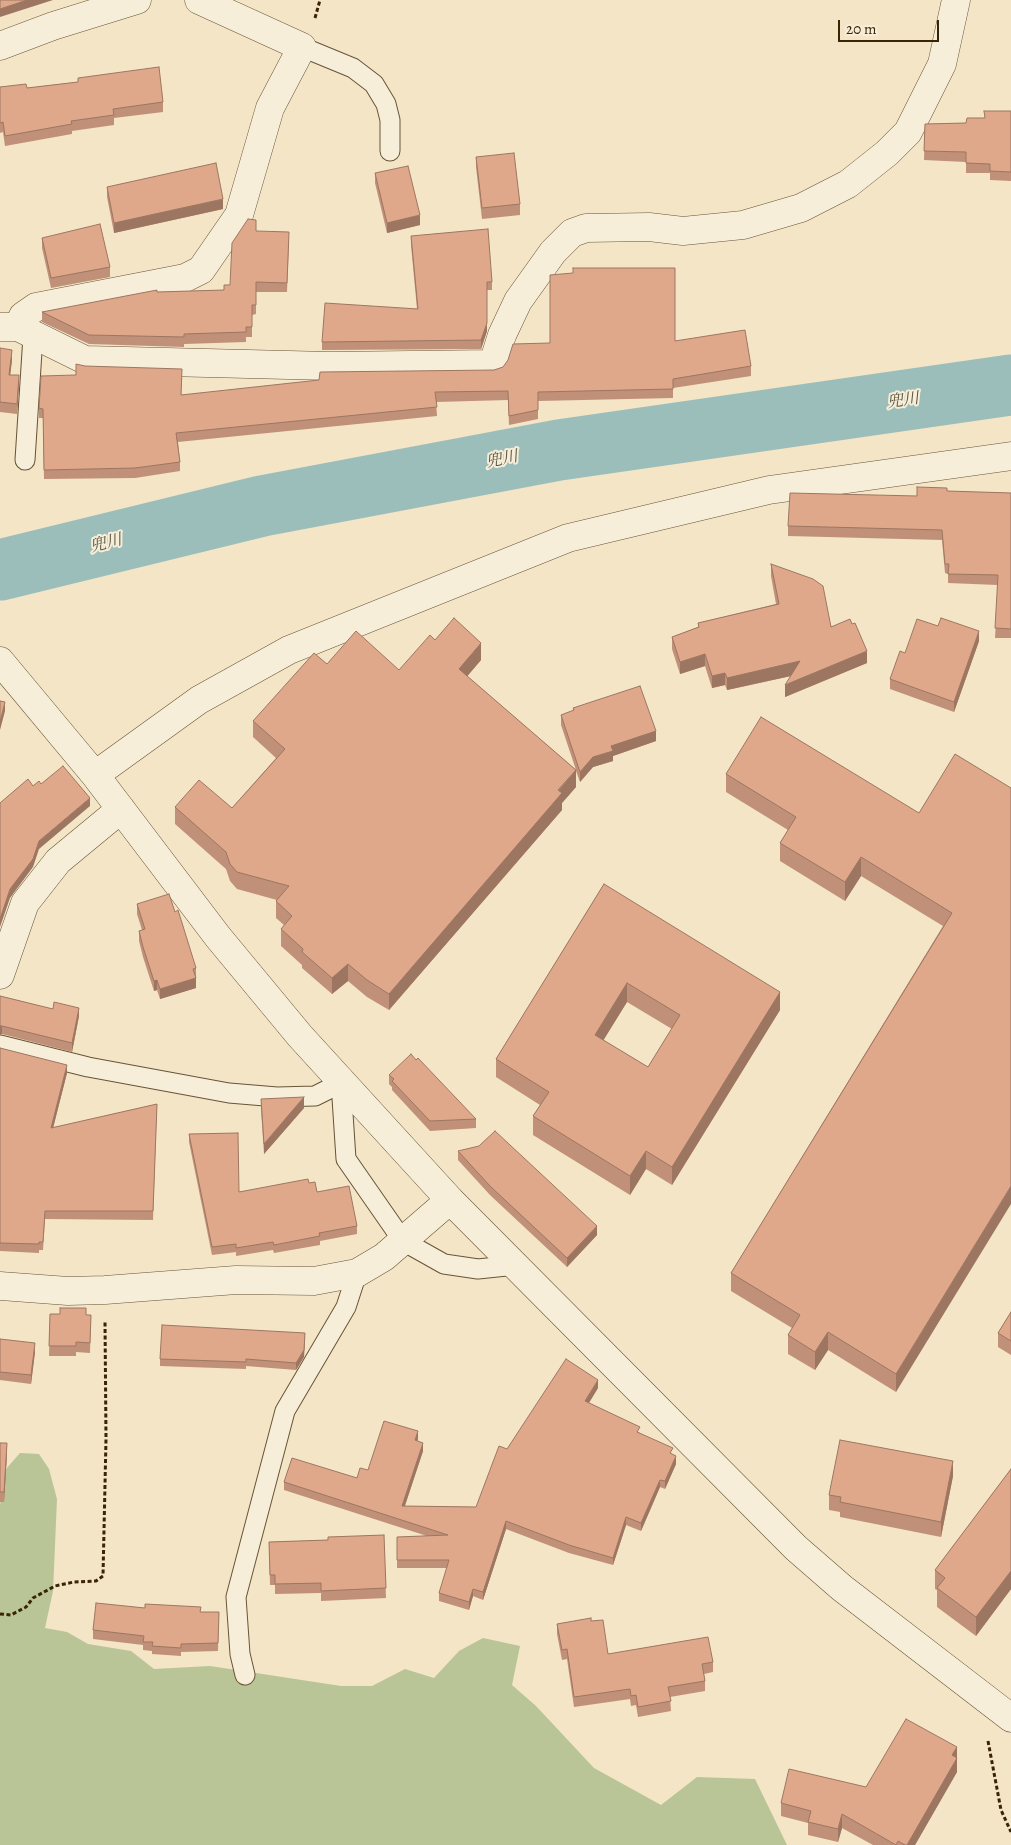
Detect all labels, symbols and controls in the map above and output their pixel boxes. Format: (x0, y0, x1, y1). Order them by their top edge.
scale bar (841, 10, 942, 42)
text: 20 m (846, 19, 877, 39)
water label: 兜川 (886, 389, 920, 413)
water label: 兜川 (484, 448, 520, 472)
water label: 兜川 (88, 531, 124, 557)

